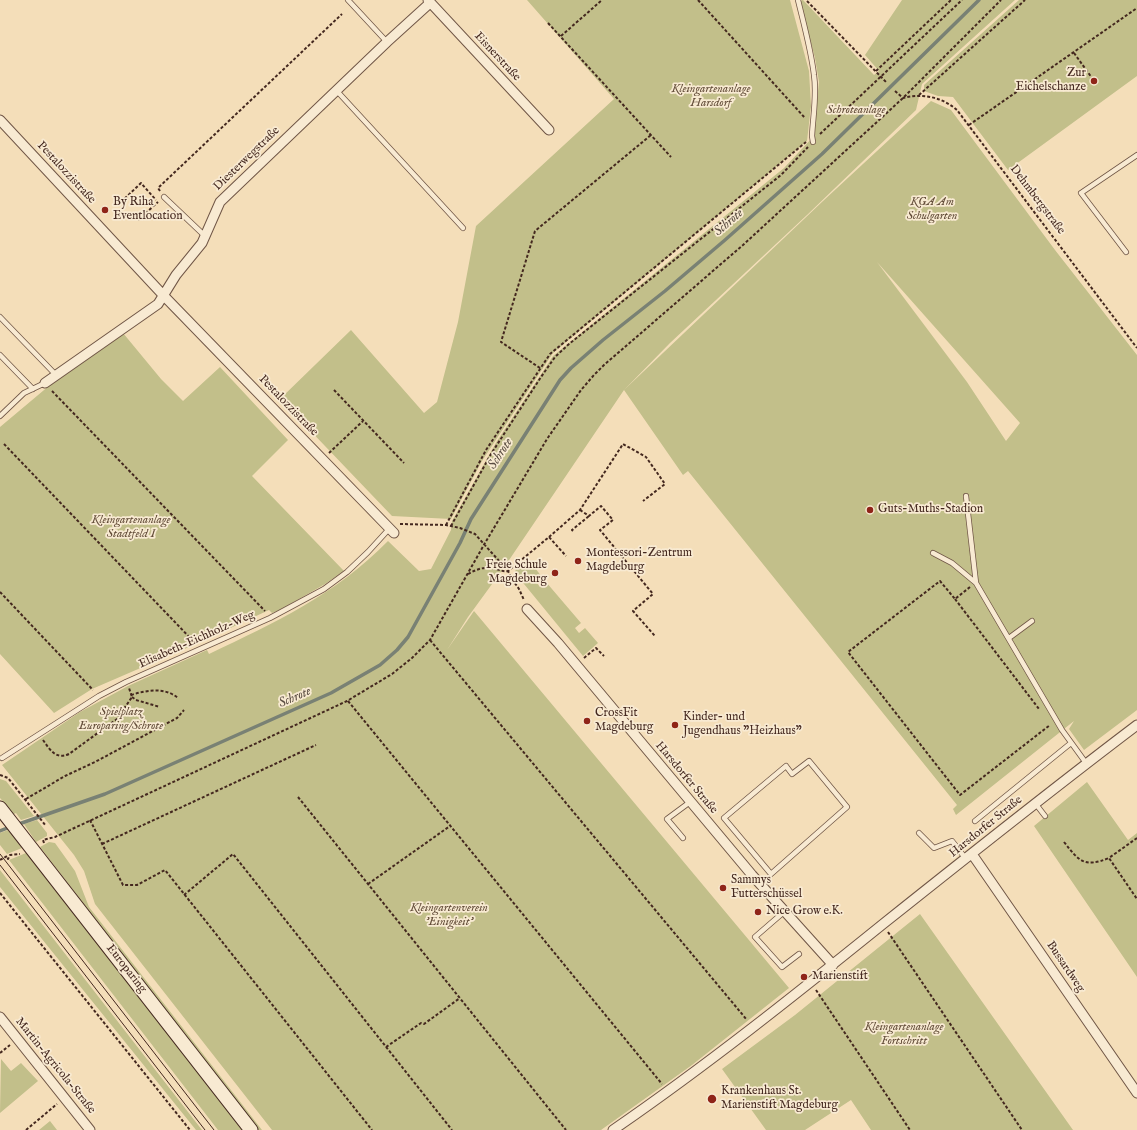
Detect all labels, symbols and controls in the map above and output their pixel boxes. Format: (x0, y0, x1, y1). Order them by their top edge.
street label: Eisnerstraße (471, 30, 523, 84)
place label: Zur Eichelschanze (1016, 67, 1086, 95)
marker: Zur Eichelschanze (1089, 76, 1099, 86)
park label: Kleingartenanlage Harsdorf (672, 83, 750, 111)
park label: Schroteanlage (827, 104, 885, 118)
street label: Diesterwegstraße (211, 124, 283, 194)
street label: Pestalozzistraße (34, 139, 98, 207)
street label: Dehmbergstraße (1006, 162, 1068, 238)
place label: By Riha Eventlocation (113, 196, 183, 224)
park label: KGA Am Schulgarten (907, 196, 957, 224)
marker: By Riha Eventlocation (100, 205, 110, 215)
water label: Schrote (711, 206, 747, 240)
street label: Pestalozzistraße (255, 372, 321, 440)
water label: Schrote (485, 436, 517, 472)
place label: Guts-Muths-Stadion (878, 503, 983, 517)
marker: Guts-Muths-Stadion (865, 505, 875, 515)
park label: Kleingartenanlage Stadtfeld I (92, 514, 170, 542)
place label: Montessori-Zentrum Magdeburg (586, 547, 692, 575)
marker: Montessori-Zentrum Magdeburg (573, 556, 583, 566)
place label: Freie Schule Magdeburg (486, 559, 547, 587)
marker: Freie Schule Magdeburg (550, 568, 560, 578)
street label: Elisabeth-Eichholz-Weg (137, 608, 257, 672)
water label: Schrote (276, 684, 314, 712)
park label: Spielplatz Europaring/Schrote (79, 706, 163, 734)
place label: CrossFit Magdeburg (595, 707, 653, 735)
place label: Kinder- und Jugendhaus "Heizhaus" (683, 711, 802, 739)
marker: CrossFit Magdeburg (582, 716, 592, 726)
marker: Kinder- und Jugendhaus "Heizhaus" (670, 720, 680, 730)
street label: Harsdorfer Straße (652, 739, 720, 817)
street label: Harsdorfer Straße (947, 793, 1025, 861)
place label: Sammys Futterschüssel (731, 874, 802, 902)
marker: Sammys Futterschüssel (718, 883, 728, 893)
park label: Kleingartenverein 'Einigkeit' (410, 902, 488, 930)
place label: Nice Grow e.K. (766, 905, 843, 919)
marker: Nice Grow e.K. (753, 907, 763, 917)
street label: Bussardweg (1043, 939, 1087, 995)
street label: Europaring (103, 942, 149, 996)
place label: Marienstift (812, 970, 868, 984)
marker: Marienstift (799, 972, 809, 982)
street label: Martin-Agricola-Straße (12, 1015, 98, 1117)
park label: Kleingartenanlage Fortschritt (865, 1021, 943, 1049)
place label: Krankenhaus St. Marienstift Magdeburg (721, 1085, 838, 1113)
marker: Krankenhaus St. Marienstift Magdeburg (706, 1093, 718, 1105)

